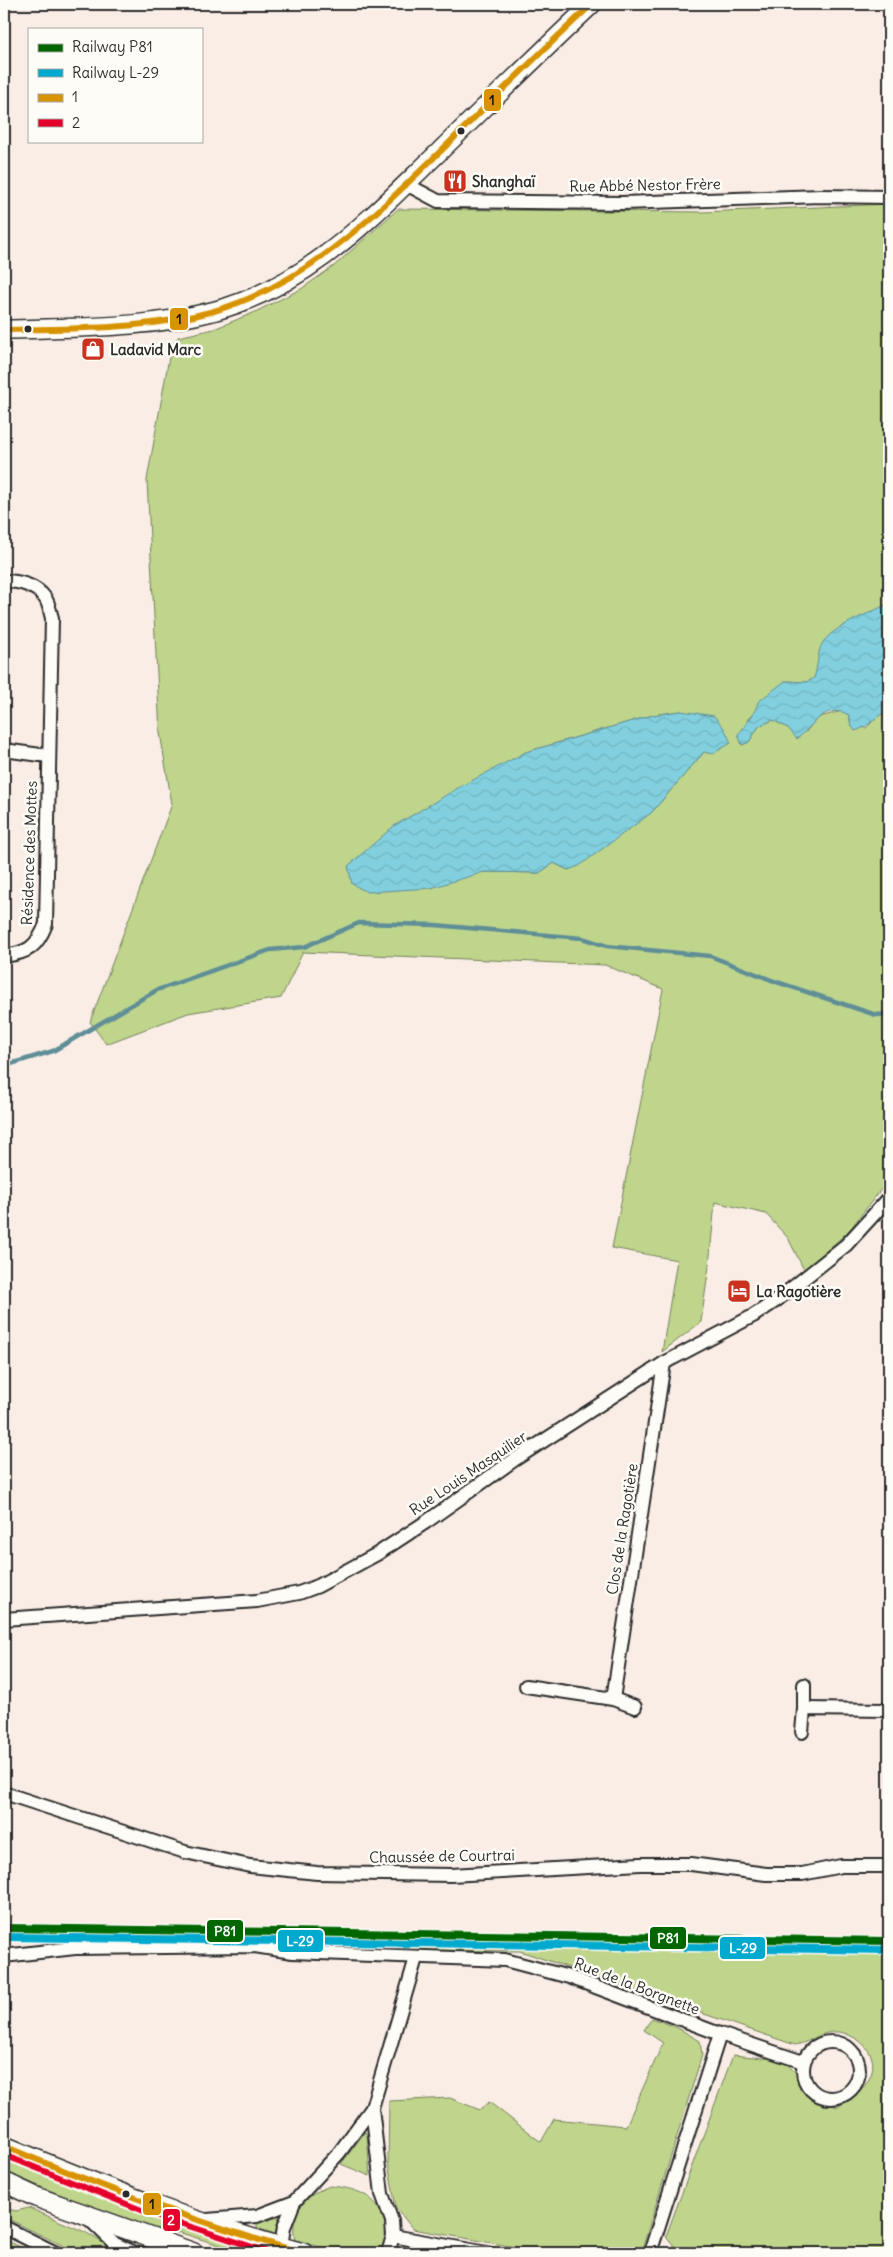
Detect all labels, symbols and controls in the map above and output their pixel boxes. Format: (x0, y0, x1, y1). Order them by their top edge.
legend (28, 28, 202, 142)
text: Railway P81 (72, 37, 153, 56)
text: Railway L-29 (72, 63, 159, 82)
text: 1 (72, 87, 78, 106)
line badge: 1 (483, 88, 502, 112)
text: 1 (489, 91, 495, 109)
text: 2 (72, 113, 80, 132)
unlabelled marker (456, 126, 466, 136)
restaurant icon: Shanghaï (442, 168, 468, 194)
place label: Shanghaï (472, 172, 536, 192)
street label: Rue Abbé Nestor Frère (569, 174, 721, 196)
line badge: 1 (169, 307, 189, 331)
text: 1 (176, 310, 182, 328)
unlabelled marker (23, 324, 33, 334)
shop icon: Ladavid Marc (80, 336, 106, 362)
place label: Ladavid Marc (110, 340, 202, 359)
street label: Résidence des Mottes (17, 780, 41, 926)
hotel icon: La Ragotière (726, 1278, 752, 1304)
place label: La Ragotière (756, 1282, 841, 1302)
street label: Rue Louis Masquilier (406, 1427, 530, 1519)
street label: Clos de la Ragotière (602, 1462, 642, 1596)
street label: Chaussée de Courtrai (369, 1845, 515, 1867)
line badge: P81 (206, 1919, 244, 1943)
text: P81 (214, 1922, 236, 1940)
line badge: P81 (649, 1926, 687, 1950)
line badge: L-29 (277, 1929, 324, 1953)
text: P81 (657, 1929, 679, 1947)
text: L-29 (286, 1932, 314, 1950)
line badge: L-29 (719, 1936, 766, 1960)
text: L-29 (729, 1939, 757, 1957)
street label: Rue de la Borgnette (571, 1953, 703, 2019)
unlabelled marker (121, 2189, 131, 2199)
line badge: 1 (142, 2192, 162, 2216)
text: 1 (149, 2195, 155, 2213)
line badge: 2 (162, 2208, 181, 2232)
text: 2 (167, 2211, 175, 2229)

